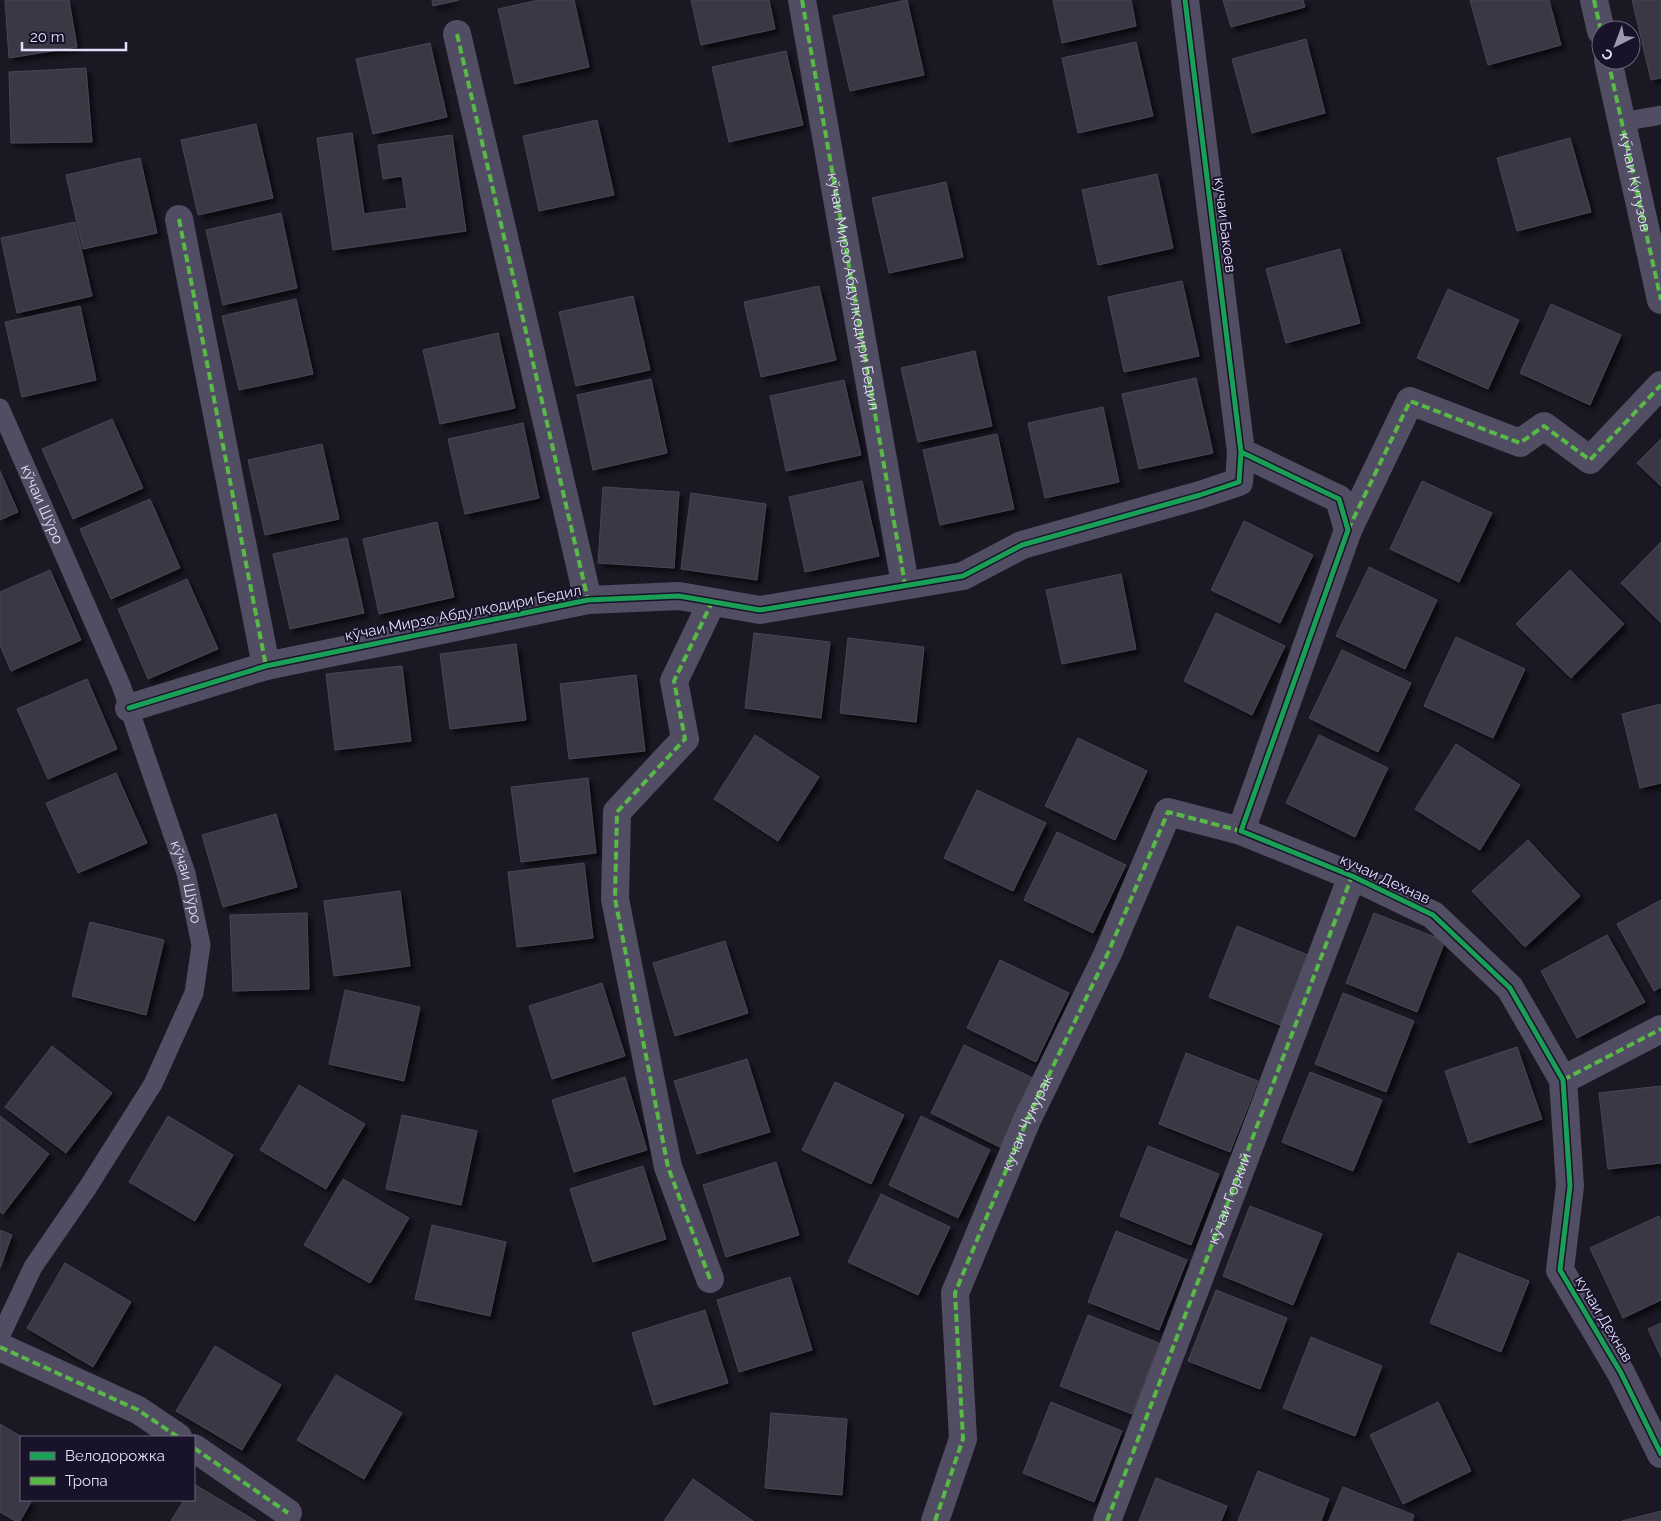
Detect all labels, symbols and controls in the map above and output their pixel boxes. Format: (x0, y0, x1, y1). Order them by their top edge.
scale bar (22, 20, 126, 52)
north arrow (1591, 20, 1641, 70)
text: 20 m (30, 28, 65, 46)
text: С (1598, 45, 1616, 64)
street label: кӯчаи Кутузов (1615, 131, 1655, 233)
street label: кўчаи Мирзо Абдулқодири Бедил (824, 171, 883, 412)
street label: кучаи Бакоев (1210, 176, 1240, 274)
street label: кўчаи Шўро (17, 462, 67, 547)
street label: кўчаи Мирзо Абдулқодири Бедил (343, 581, 583, 645)
street label: кўчаи Шўро (166, 838, 205, 925)
street label: кучаи Дехнав (1337, 850, 1433, 908)
street label: кучаи Чукурак (998, 1071, 1057, 1173)
street label: кӯчаи Горкий (1204, 1150, 1255, 1247)
street label: кучаи Дехнав (1571, 1273, 1637, 1365)
legend (20, 1436, 195, 1501)
text: Велодорожка (65, 1447, 165, 1465)
text: Тропа (65, 1472, 108, 1490)

